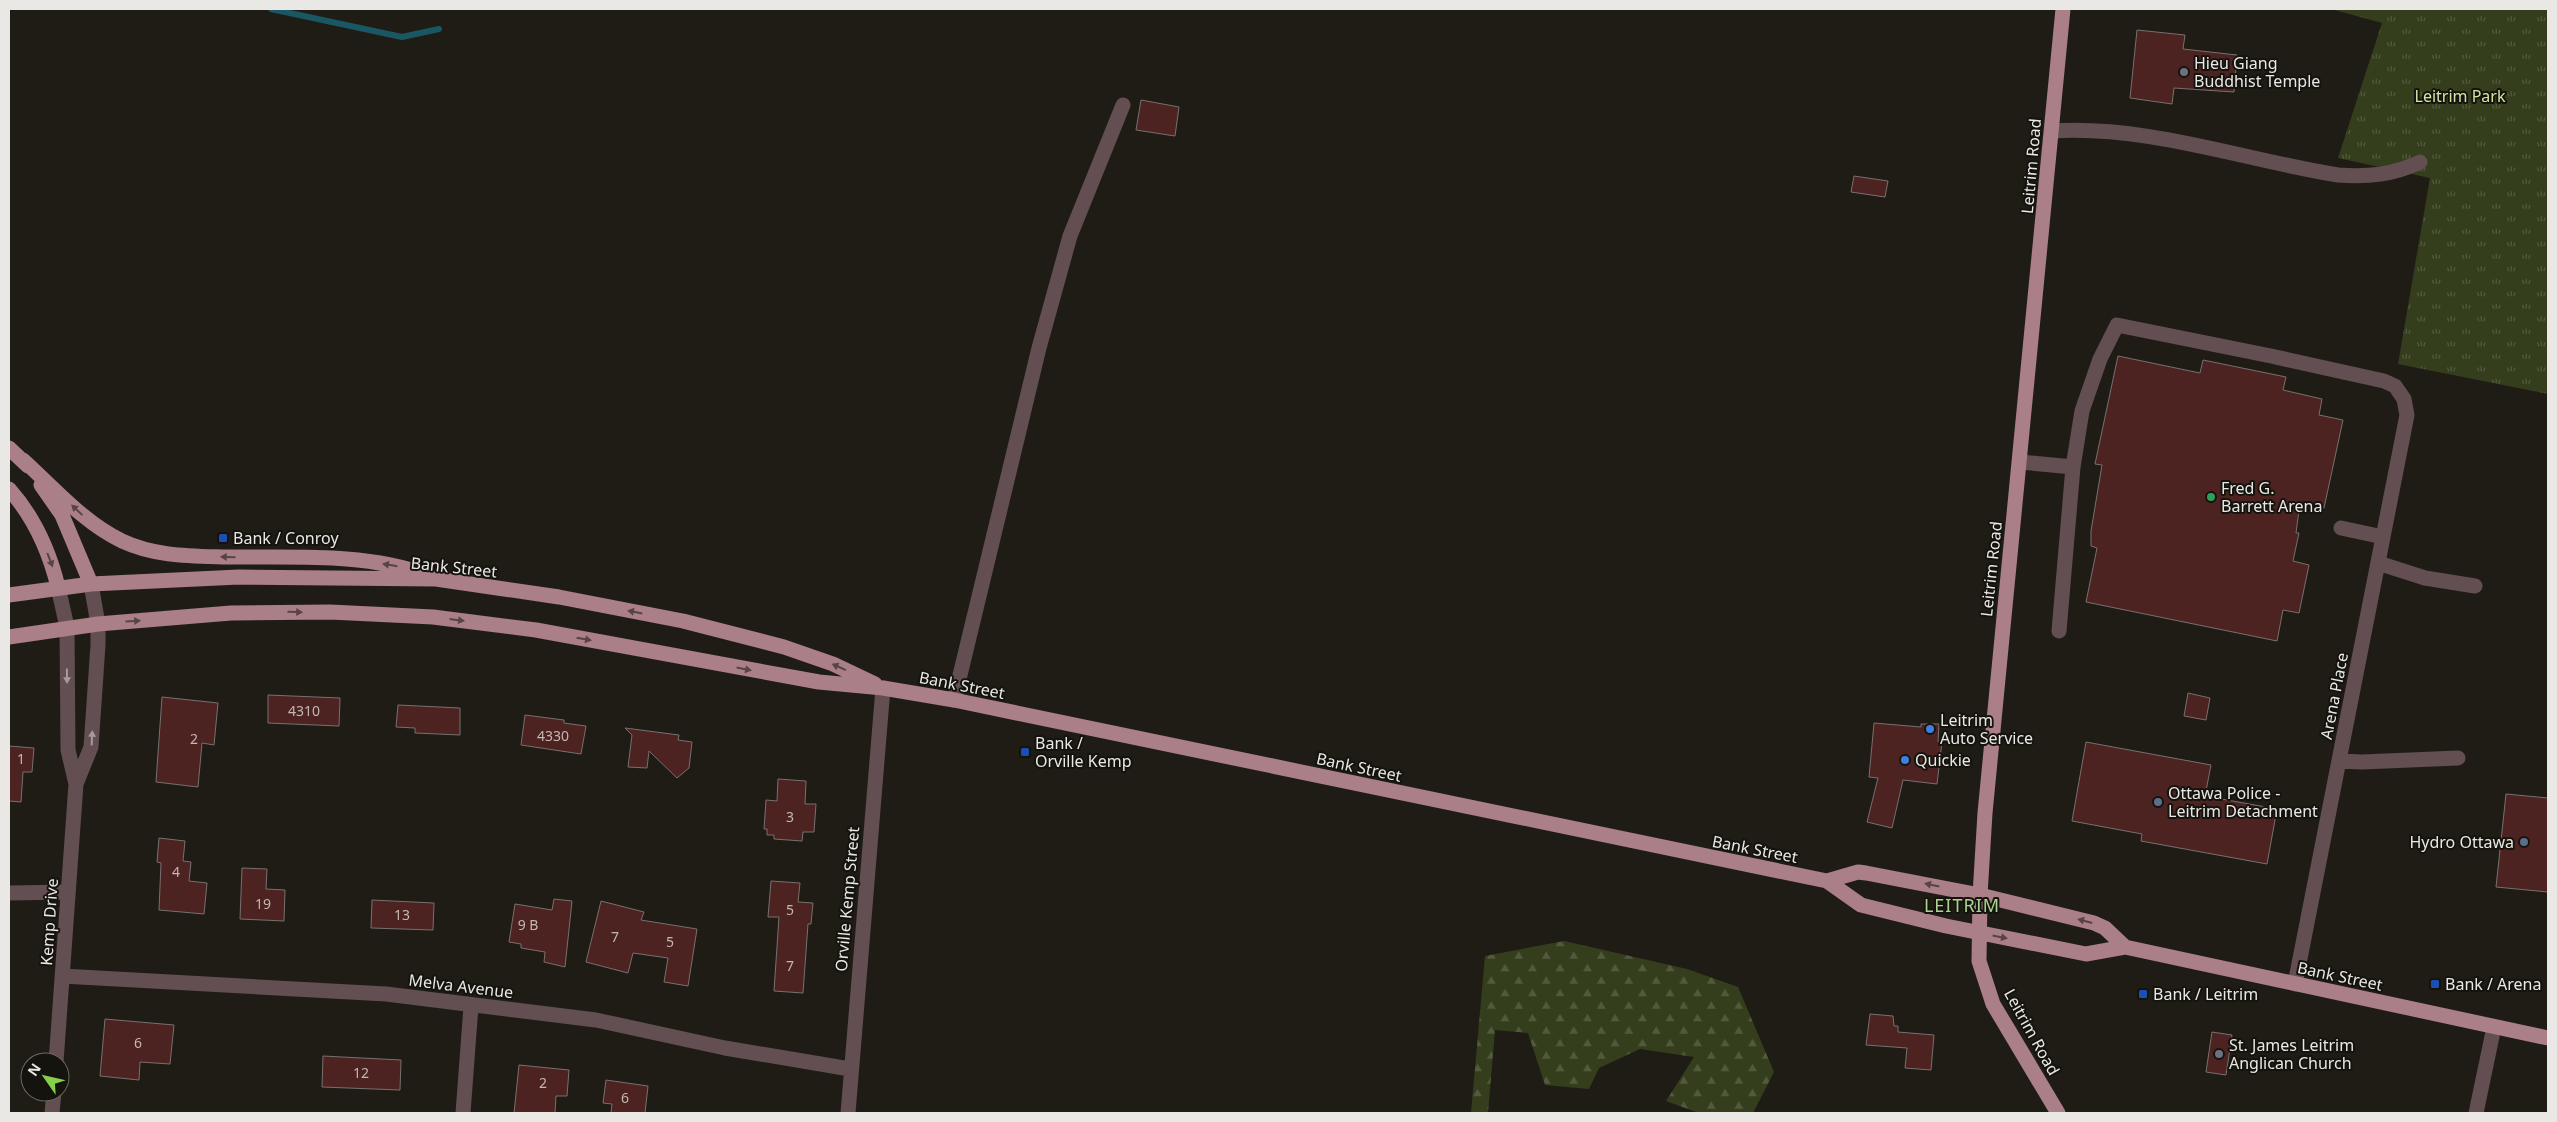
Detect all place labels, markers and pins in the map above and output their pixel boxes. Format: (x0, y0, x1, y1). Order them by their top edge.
place label: Hieu Giang Buddhist Temple (2194, 52, 2320, 92)
marker: Hieu Giang Buddhist Temple (2178, 66, 2190, 78)
place label: Fred G. Barrett Arena (2221, 477, 2322, 517)
marker: Fred G. Barrett Arena (2205, 491, 2217, 503)
place label: Bank / Conroy (233, 527, 339, 549)
marker: Bank / Conroy (217, 532, 229, 544)
place label: Leitrim Auto Service (1940, 709, 2033, 749)
marker: Leitrim Auto Service (1924, 723, 1936, 735)
place label: Bank / Orville Kemp (1035, 732, 1132, 772)
marker: Bank / Orville Kemp (1019, 746, 1031, 758)
place label: Quickie (1915, 749, 1971, 771)
marker: Quickie (1899, 754, 1911, 766)
place label: Ottawa Police - Leitrim Detachment (2168, 782, 2318, 822)
marker: Ottawa Police - Leitrim Detachment (2152, 796, 2164, 808)
place label: Hydro Ottawa (2409, 831, 2514, 853)
marker: Hydro Ottawa (2518, 836, 2530, 848)
place label: Bank / Arena (2445, 973, 2541, 995)
marker: Bank / Arena (2429, 978, 2441, 990)
place label: Bank / Leitrim (2153, 983, 2258, 1005)
marker: Bank / Leitrim (2137, 988, 2149, 1000)
place label: St. James Leitrim Anglican Church (2229, 1034, 2354, 1074)
marker: St. James Leitrim Anglican Church (2213, 1048, 2225, 1060)

